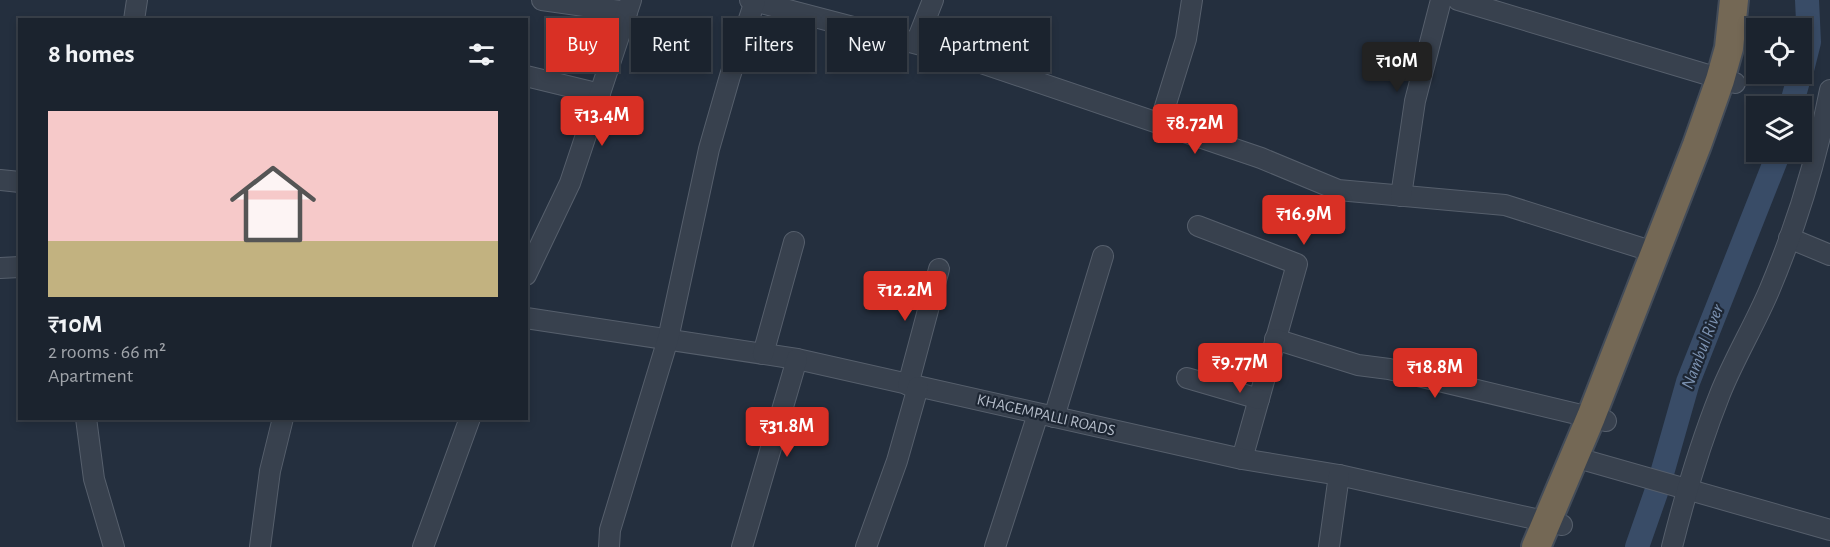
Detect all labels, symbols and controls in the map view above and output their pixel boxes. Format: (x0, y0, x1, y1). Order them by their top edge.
chip: Buy (546, 18, 619, 72)
chip: Rent (631, 18, 711, 72)
chip: Filters (723, 18, 815, 72)
chip: New (827, 18, 907, 72)
chip: Apartment (919, 18, 1050, 72)
map controls (1746, 18, 1812, 162)
button: locate (1746, 18, 1812, 84)
icon: filters (465, 38, 498, 71)
text: 8 homes (48, 41, 135, 67)
pin: ₹10M (1361, 42, 1433, 93)
text: ₹10M (1376, 51, 1418, 71)
pin: ₹13.4M (553, 96, 651, 147)
button: layers (1746, 96, 1812, 162)
pin: ₹8.72M (1146, 104, 1244, 155)
text: ₹13.4M (575, 105, 629, 125)
text: ₹8.72M (1167, 113, 1223, 133)
icon: home (219, 150, 327, 258)
pin: ₹16.9M (1255, 195, 1353, 246)
text: ₹16.9M (1276, 204, 1332, 224)
pin: ₹12.2M (856, 271, 954, 322)
text: ₹12.2M (878, 280, 932, 300)
water label: Nambul River (1679, 301, 1728, 392)
text: ₹10M (48, 311, 103, 337)
text: 2 rooms · 66 m² (48, 342, 166, 362)
pin: ₹9.77M (1191, 343, 1289, 394)
pin: ₹18.8M (1386, 348, 1484, 399)
text: ₹9.77M (1212, 352, 1268, 372)
text: ₹18.8M (1407, 357, 1463, 377)
text: Apartment (48, 366, 133, 386)
street label: KHAGEMPALLI ROADS (975, 391, 1117, 439)
pin: ₹31.8M (738, 407, 836, 458)
text: ₹31.8M (760, 416, 814, 436)

